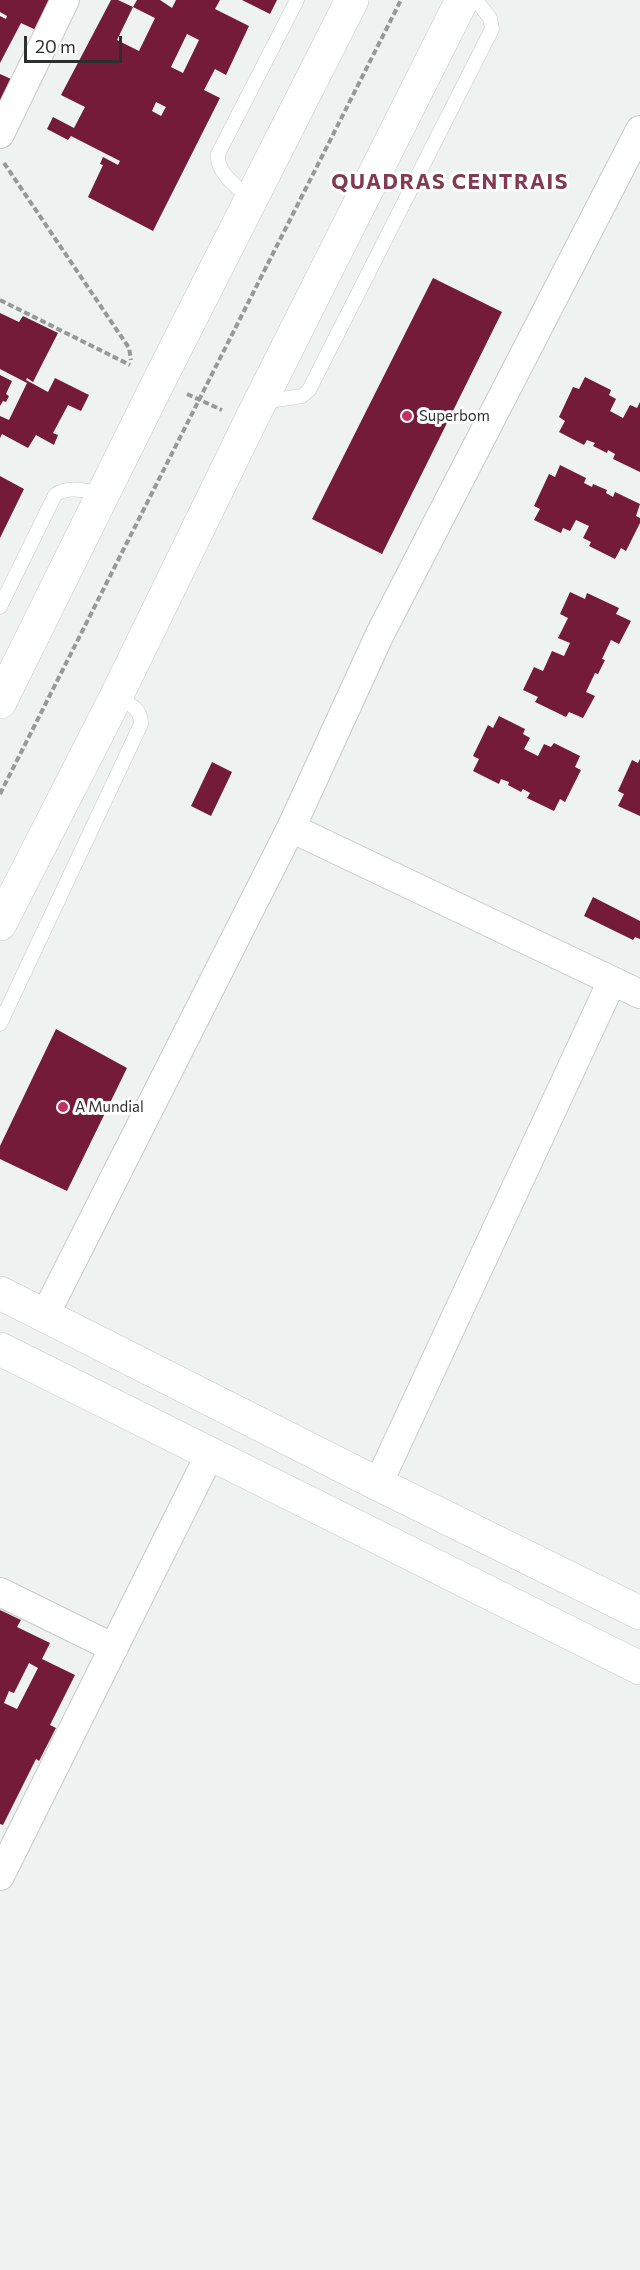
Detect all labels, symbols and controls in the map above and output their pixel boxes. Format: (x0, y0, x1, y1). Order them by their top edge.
scale bar (27, 24, 124, 62)
text: 20 m (35, 35, 76, 57)
district label: QUADRAS CENTRAIS (331, 169, 569, 195)
place label: Superbom (419, 407, 490, 425)
marker: Superbom (400, 409, 414, 423)
place label: A Mundial (75, 1098, 144, 1116)
marker: A Mundial (56, 1100, 70, 1114)

